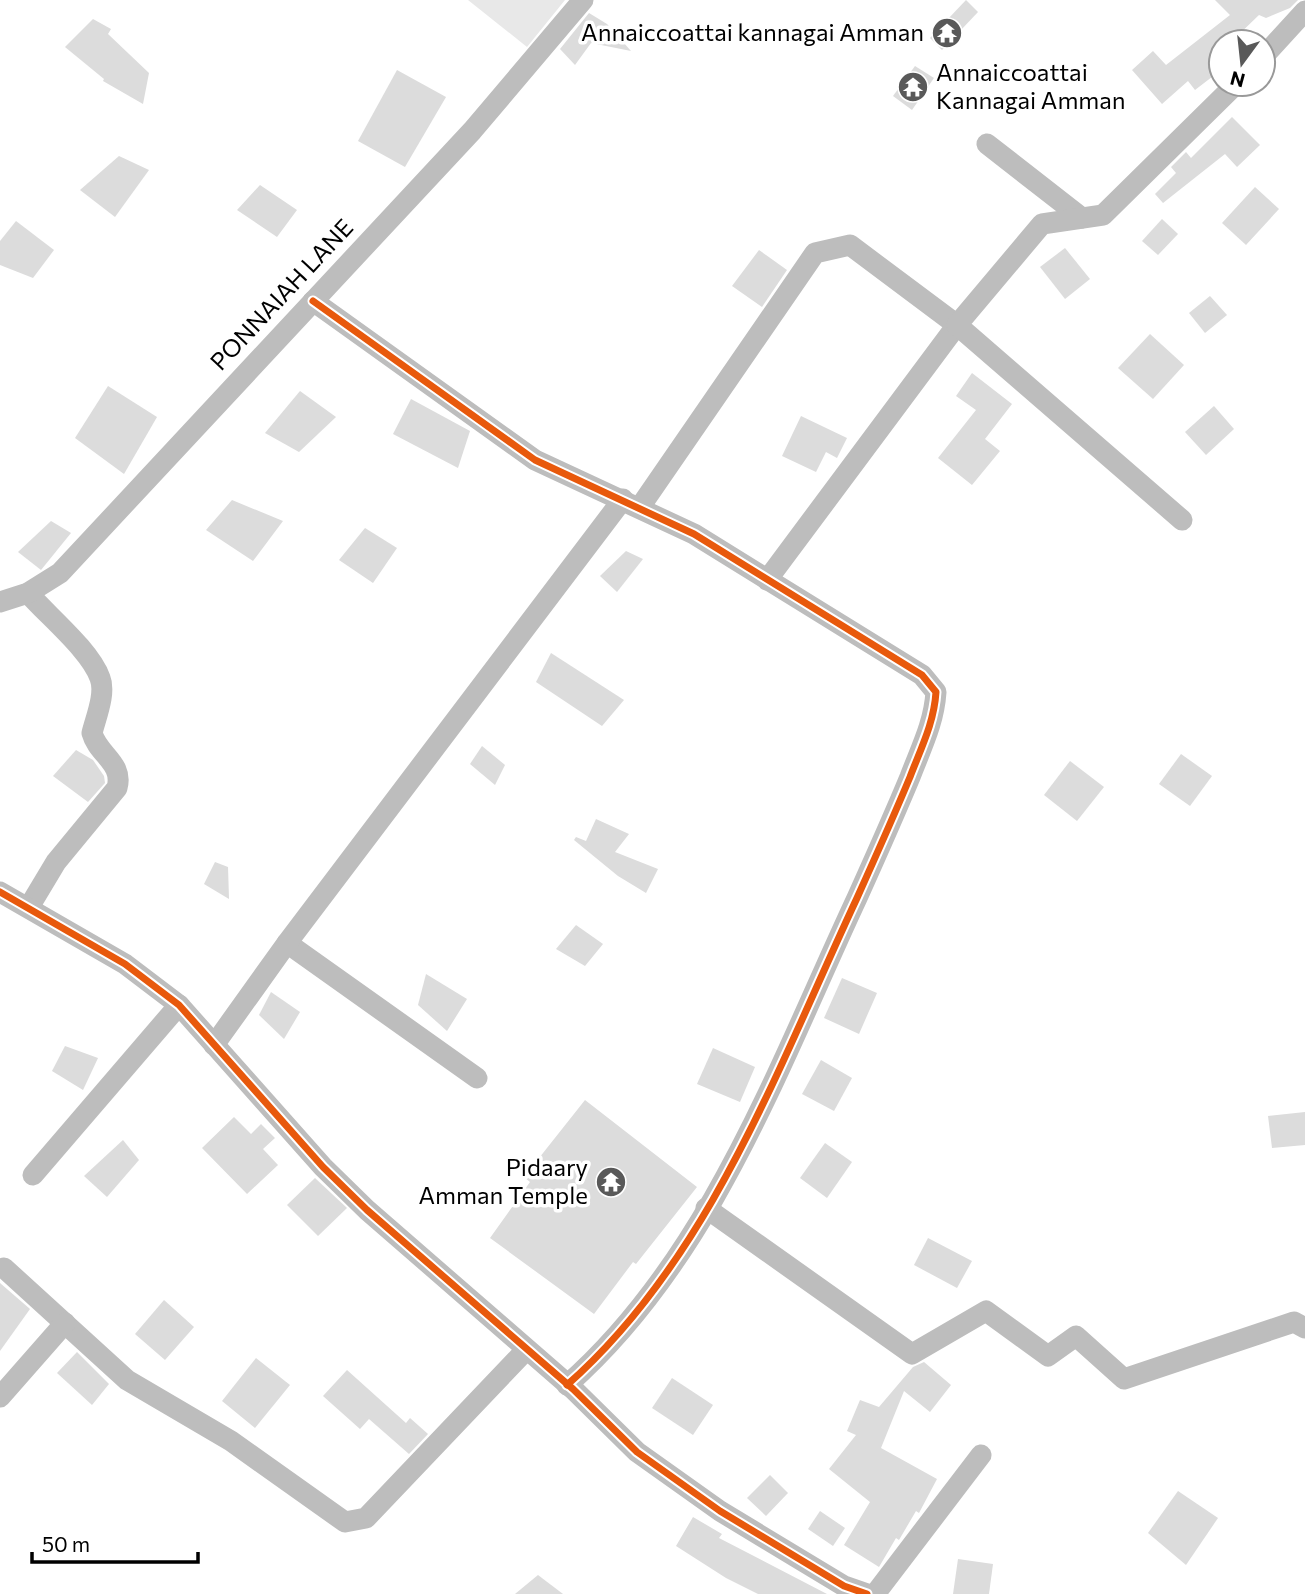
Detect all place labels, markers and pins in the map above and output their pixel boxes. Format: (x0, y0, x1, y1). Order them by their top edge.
temple icon: Annaiccoattai kannagai Amman (930, 16, 964, 50)
place label: Annaiccoattai kannagai Amman (581, 17, 924, 46)
place label: Annaiccoattai Kannagai Amman (936, 57, 1126, 114)
temple icon: Annaiccoattai Kannagai Amman (896, 70, 930, 104)
place label: Pidaary Amman Temple (419, 1152, 588, 1209)
temple icon: Pidaary Amman Temple (594, 1165, 628, 1199)

